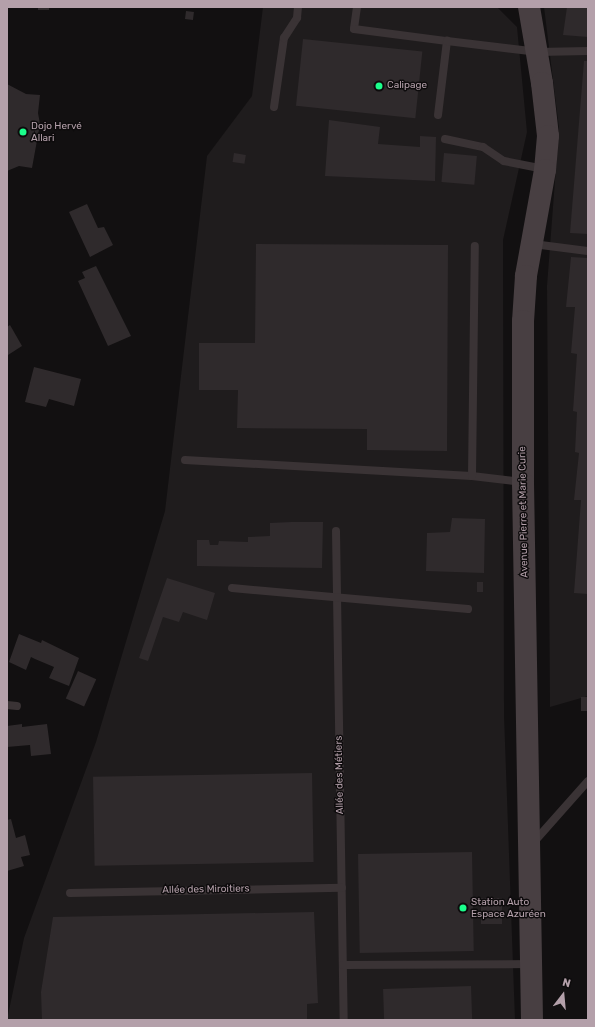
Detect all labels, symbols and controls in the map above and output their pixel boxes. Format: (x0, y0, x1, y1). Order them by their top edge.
place label: Calipage (387, 80, 427, 92)
marker: Calipage (374, 81, 384, 91)
place label: Dojo Hervé Allari (31, 120, 82, 144)
marker: Dojo Hervé Allari (18, 127, 28, 137)
street label: Avenue Pierre et Marie Curie (517, 446, 531, 578)
street label: Allée des Métiers (333, 736, 347, 814)
street label: Allée des Miroitiers (162, 883, 250, 897)
place label: Station Auto Espace Azuréen (471, 896, 546, 920)
marker: Station Auto Espace Azuréen (458, 903, 468, 913)
north arrow (543, 975, 583, 1015)
text: N (561, 976, 572, 990)

